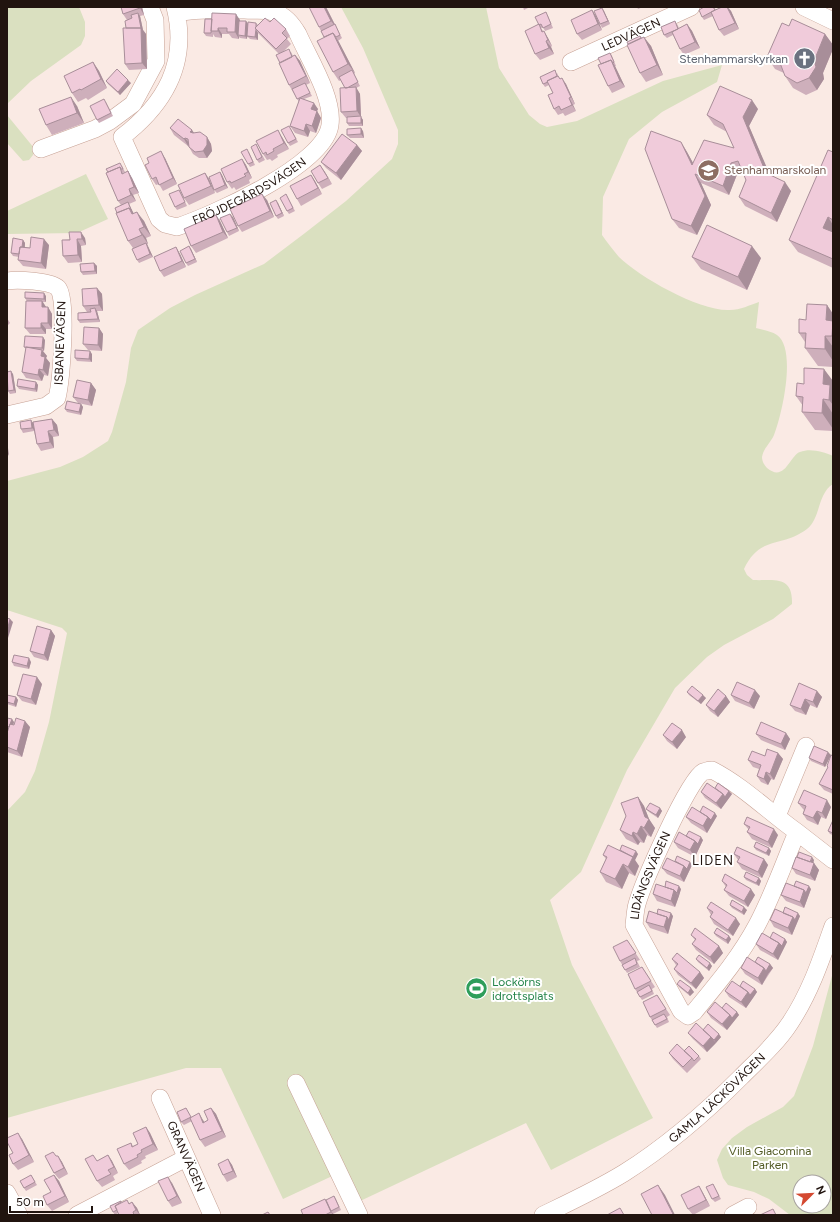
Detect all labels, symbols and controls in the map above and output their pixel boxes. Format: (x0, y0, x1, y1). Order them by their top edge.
street label: LEDVÄGEN (599, 15, 663, 54)
church icon: Stenhammarskyrkan (791, 46, 817, 72)
place label: Stenhammarskyrkan (679, 52, 788, 66)
street label: FRÖJDEGÅRDSVÄGEN (191, 155, 309, 228)
school or university icon: Stenhammarskolan (696, 157, 722, 183)
place label: Stenhammarskolan (724, 163, 827, 177)
street label: ISBANEVÄGEN (52, 301, 68, 385)
street label: LIDÄNGSVÄGEN (628, 829, 673, 920)
district label: LIDEN (692, 853, 734, 868)
place label: Lockörns idrottsplats (492, 975, 554, 1003)
sports icon: Lockörns idrottsplats (463, 976, 489, 1002)
street label: GAMLA LÄCKÖVÄGEN (666, 1050, 768, 1146)
street label: GRANVÄGEN (164, 1119, 208, 1194)
park label: Villa Giacomina Parken (729, 1144, 811, 1172)
north arrow (792, 1174, 832, 1214)
text: N (813, 1184, 828, 1197)
scale bar (10, 1188, 92, 1214)
text: 50 m (16, 1195, 44, 1209)

